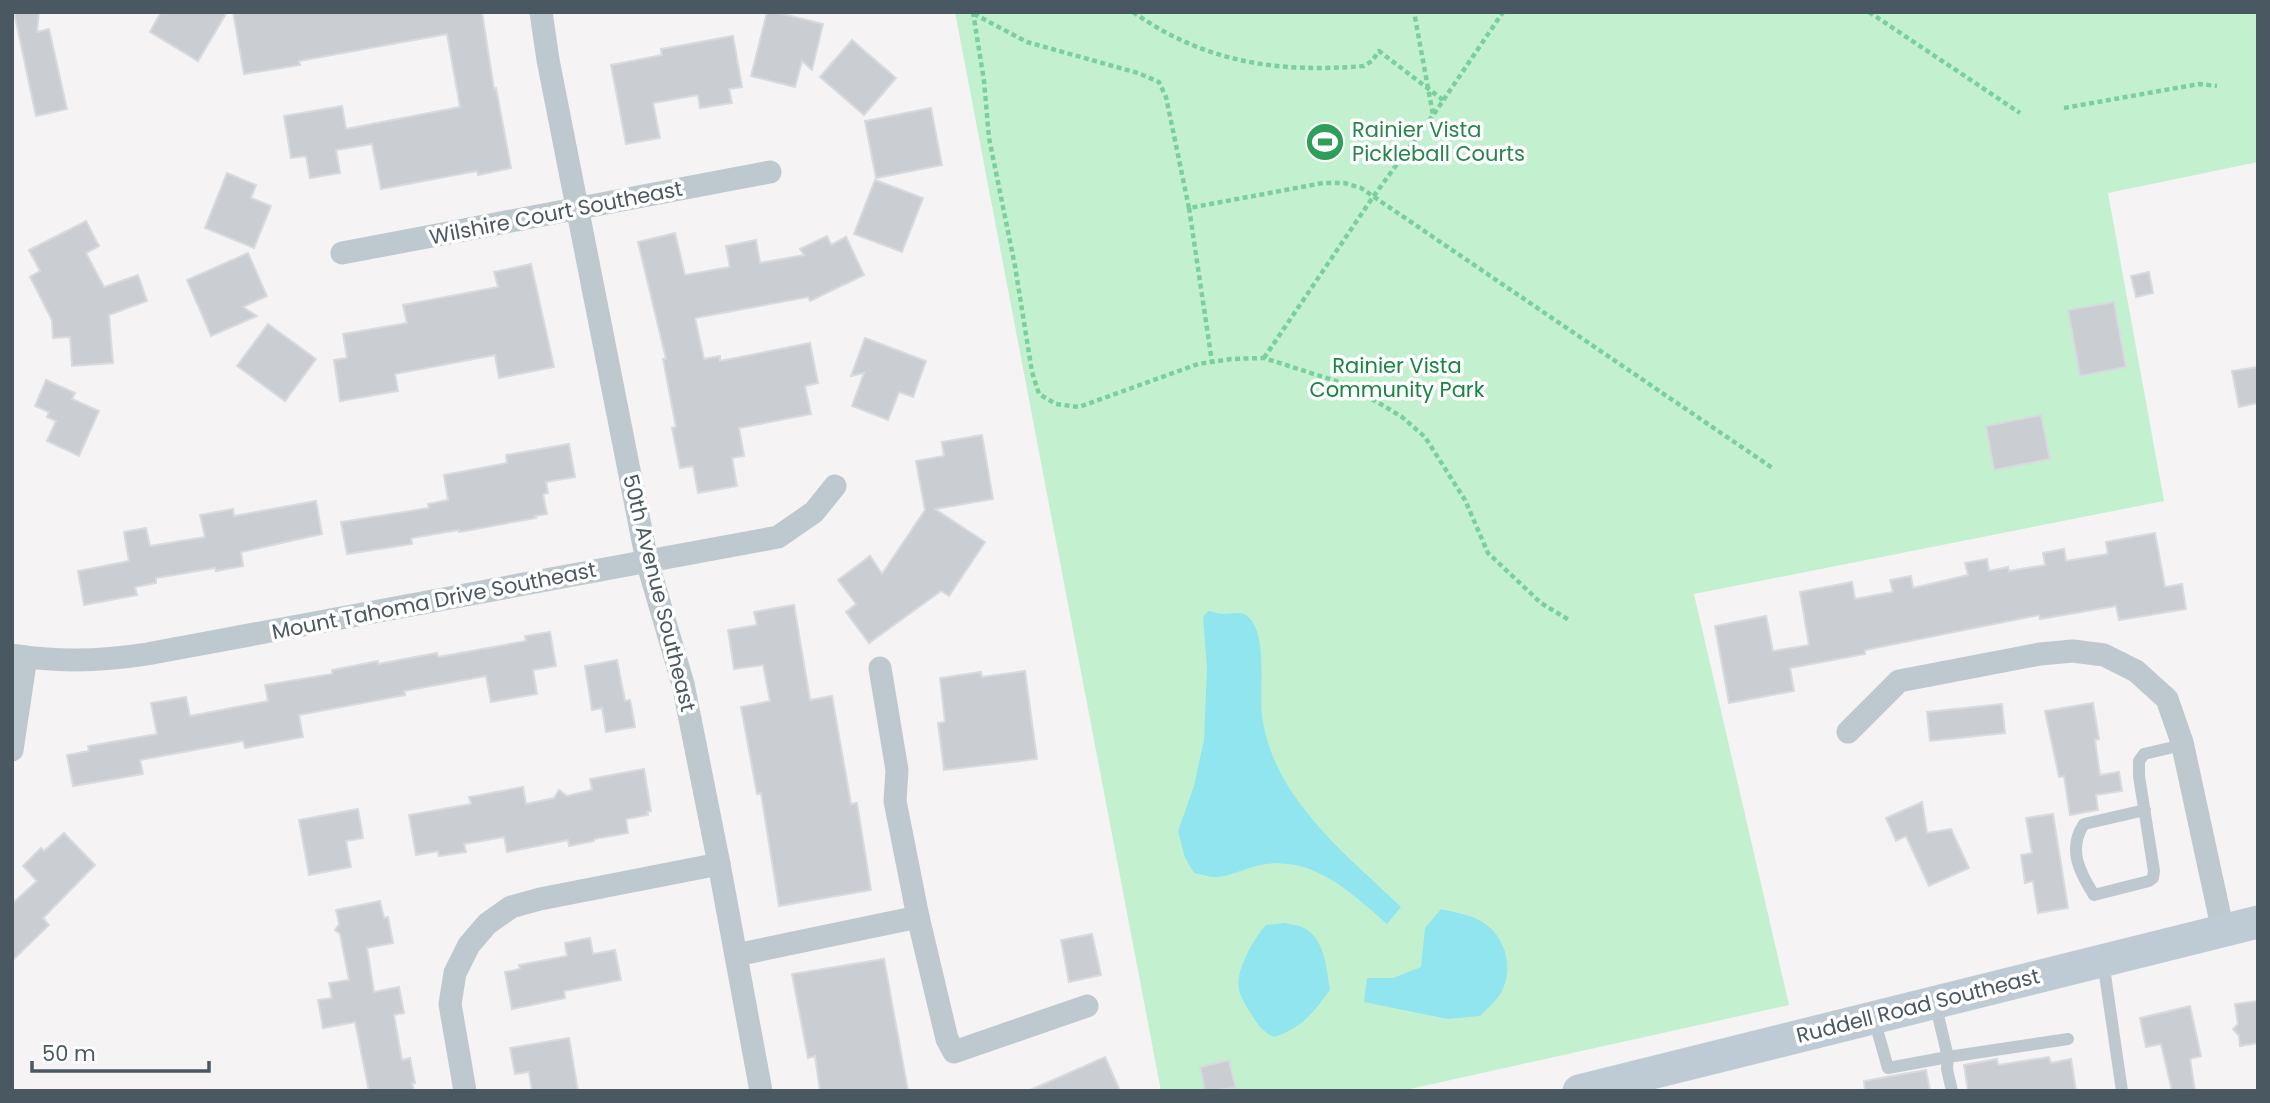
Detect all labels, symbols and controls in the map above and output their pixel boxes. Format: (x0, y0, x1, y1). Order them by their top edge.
place label: Rainier Vista Pickleball Courts (1352, 115, 1525, 168)
sports icon: Rainier Vista Pickleball Courts (1304, 121, 1346, 163)
street label: Wilshire Court Southeast (427, 174, 685, 251)
park label: Rainier Vista Community Park (1309, 351, 1485, 404)
street label: 50th Avenue Southeast (616, 471, 703, 715)
street label: Mount Tahoma Drive Southeast (269, 555, 599, 646)
street label: Ruddell Road Southeast (1793, 961, 2043, 1050)
scale bar (32, 1030, 208, 1074)
text: 50 m (42, 1039, 96, 1068)

